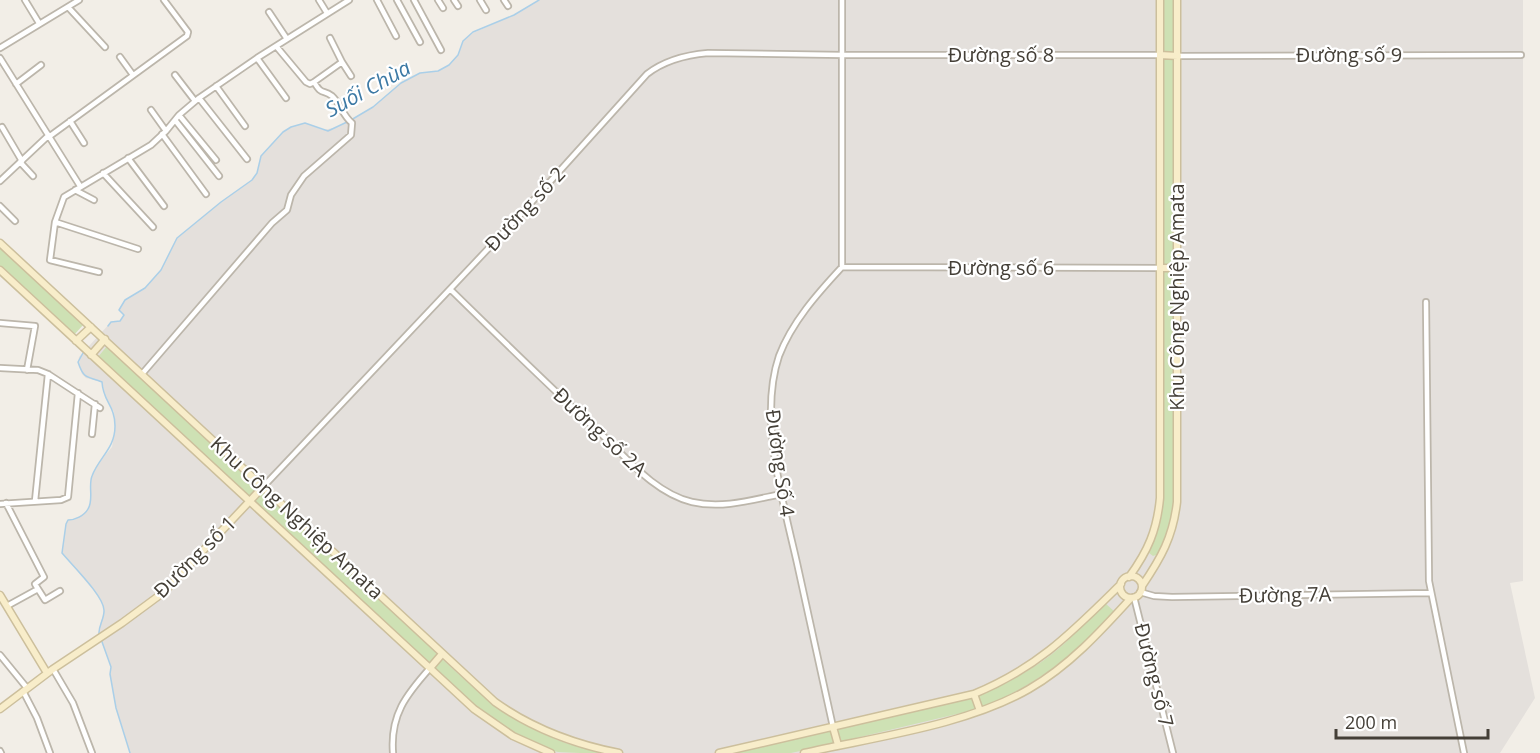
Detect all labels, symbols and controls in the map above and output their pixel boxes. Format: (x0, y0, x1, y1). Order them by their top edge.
street label: Đường số 8 (948, 41, 1054, 68)
street label: Đường số 9 (1296, 41, 1402, 68)
water label: Suối Chùa (320, 53, 415, 123)
street label: Đường số 2 (478, 161, 571, 257)
street label: Khu Công Nghiệp Amata (1163, 183, 1190, 411)
street label: Đường số 6 (948, 254, 1054, 281)
street label: Đường số 2A (548, 381, 653, 482)
street label: Đường Số 4 (760, 408, 801, 519)
street label: Khu Công Nghiệp Amata (205, 430, 390, 605)
street label: Đường số 1 (147, 509, 242, 604)
street label: Đường 7A (1239, 580, 1332, 609)
street label: Đường số 7 (1129, 620, 1180, 730)
scale bar (1336, 702, 1488, 740)
text: 200 m (1345, 710, 1397, 734)

